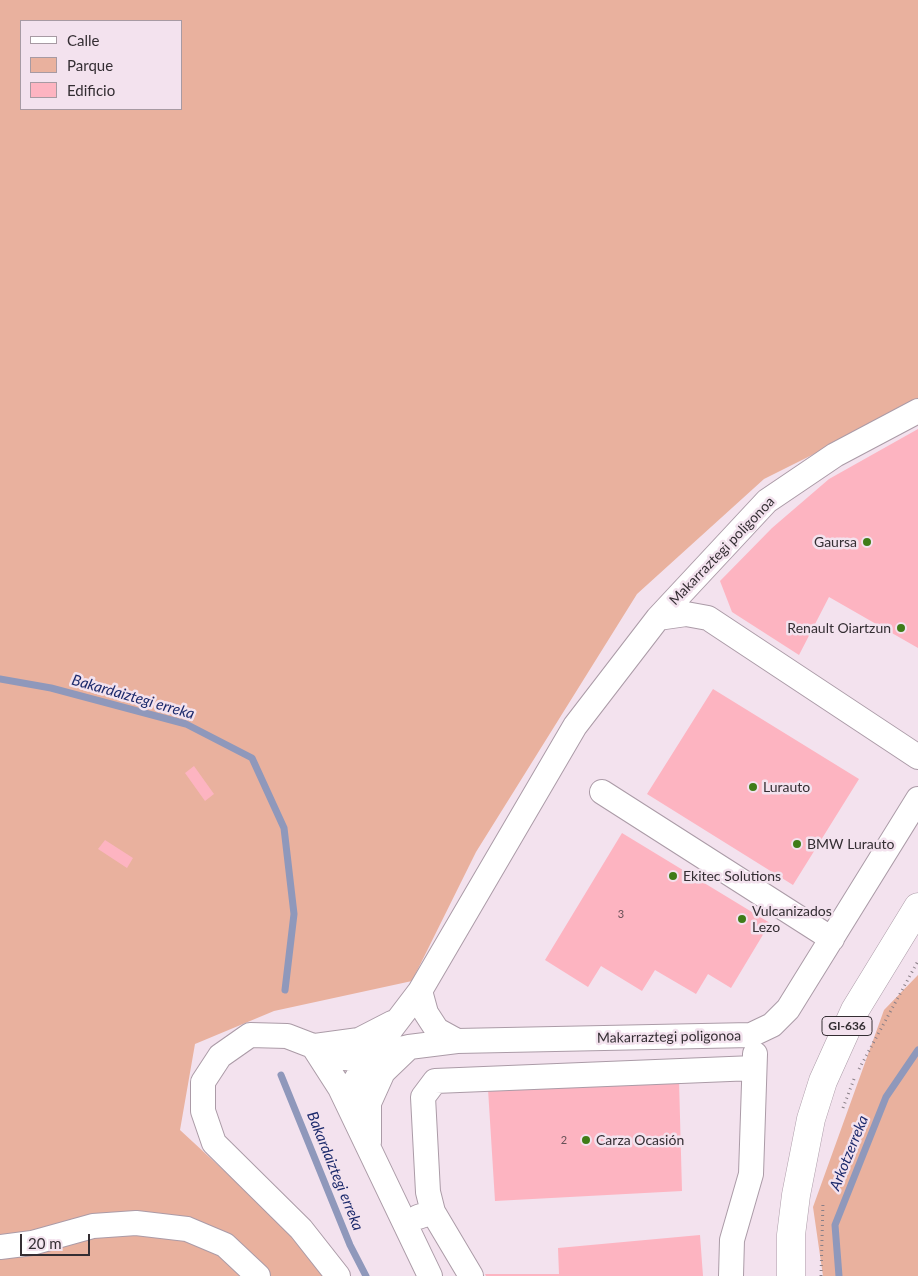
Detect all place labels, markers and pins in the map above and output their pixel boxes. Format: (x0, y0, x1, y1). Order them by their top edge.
place label: Gaursa (814, 534, 857, 550)
marker: Gaursa (861, 536, 873, 548)
place label: Renault Oiartzun (787, 620, 891, 636)
marker: Renault Oiartzun (895, 622, 907, 634)
place label: Lurauto (763, 779, 810, 795)
marker: Lurauto (747, 781, 759, 793)
place label: BMW Lurauto (807, 836, 894, 852)
marker: BMW Lurauto (791, 838, 803, 850)
place label: Ekitec Solutions (683, 868, 781, 884)
marker: Ekitec Solutions (667, 870, 679, 882)
place label: Vulcanizados Lezo (752, 903, 832, 936)
marker: Vulcanizados Lezo (736, 913, 748, 925)
place label: Carza Ocasión (596, 1132, 684, 1148)
marker: Carza Ocasión (580, 1134, 592, 1146)

